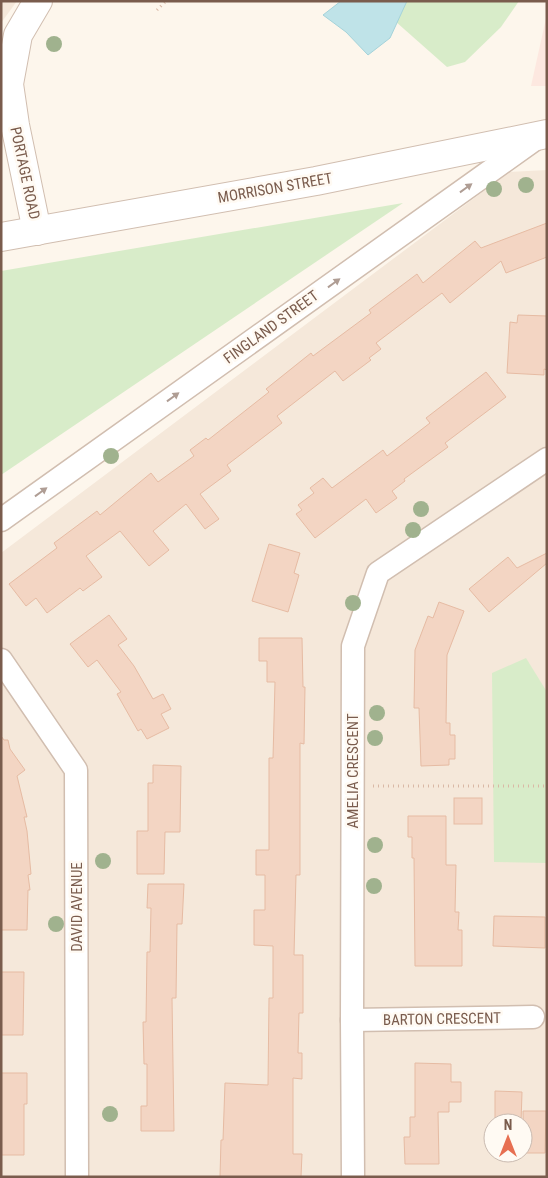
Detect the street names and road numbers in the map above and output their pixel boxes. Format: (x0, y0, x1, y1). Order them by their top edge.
street label: PORTAGE ROAD (6, 125, 44, 221)
street label: MORRISON STREET (216, 169, 334, 207)
street label: FINGLAND STREET (220, 286, 322, 367)
street label: AMELIA CRESCENT (344, 713, 362, 829)
street label: DAVID AVENUE (68, 862, 86, 952)
street label: BARTON CRESCENT (383, 1009, 501, 1029)

